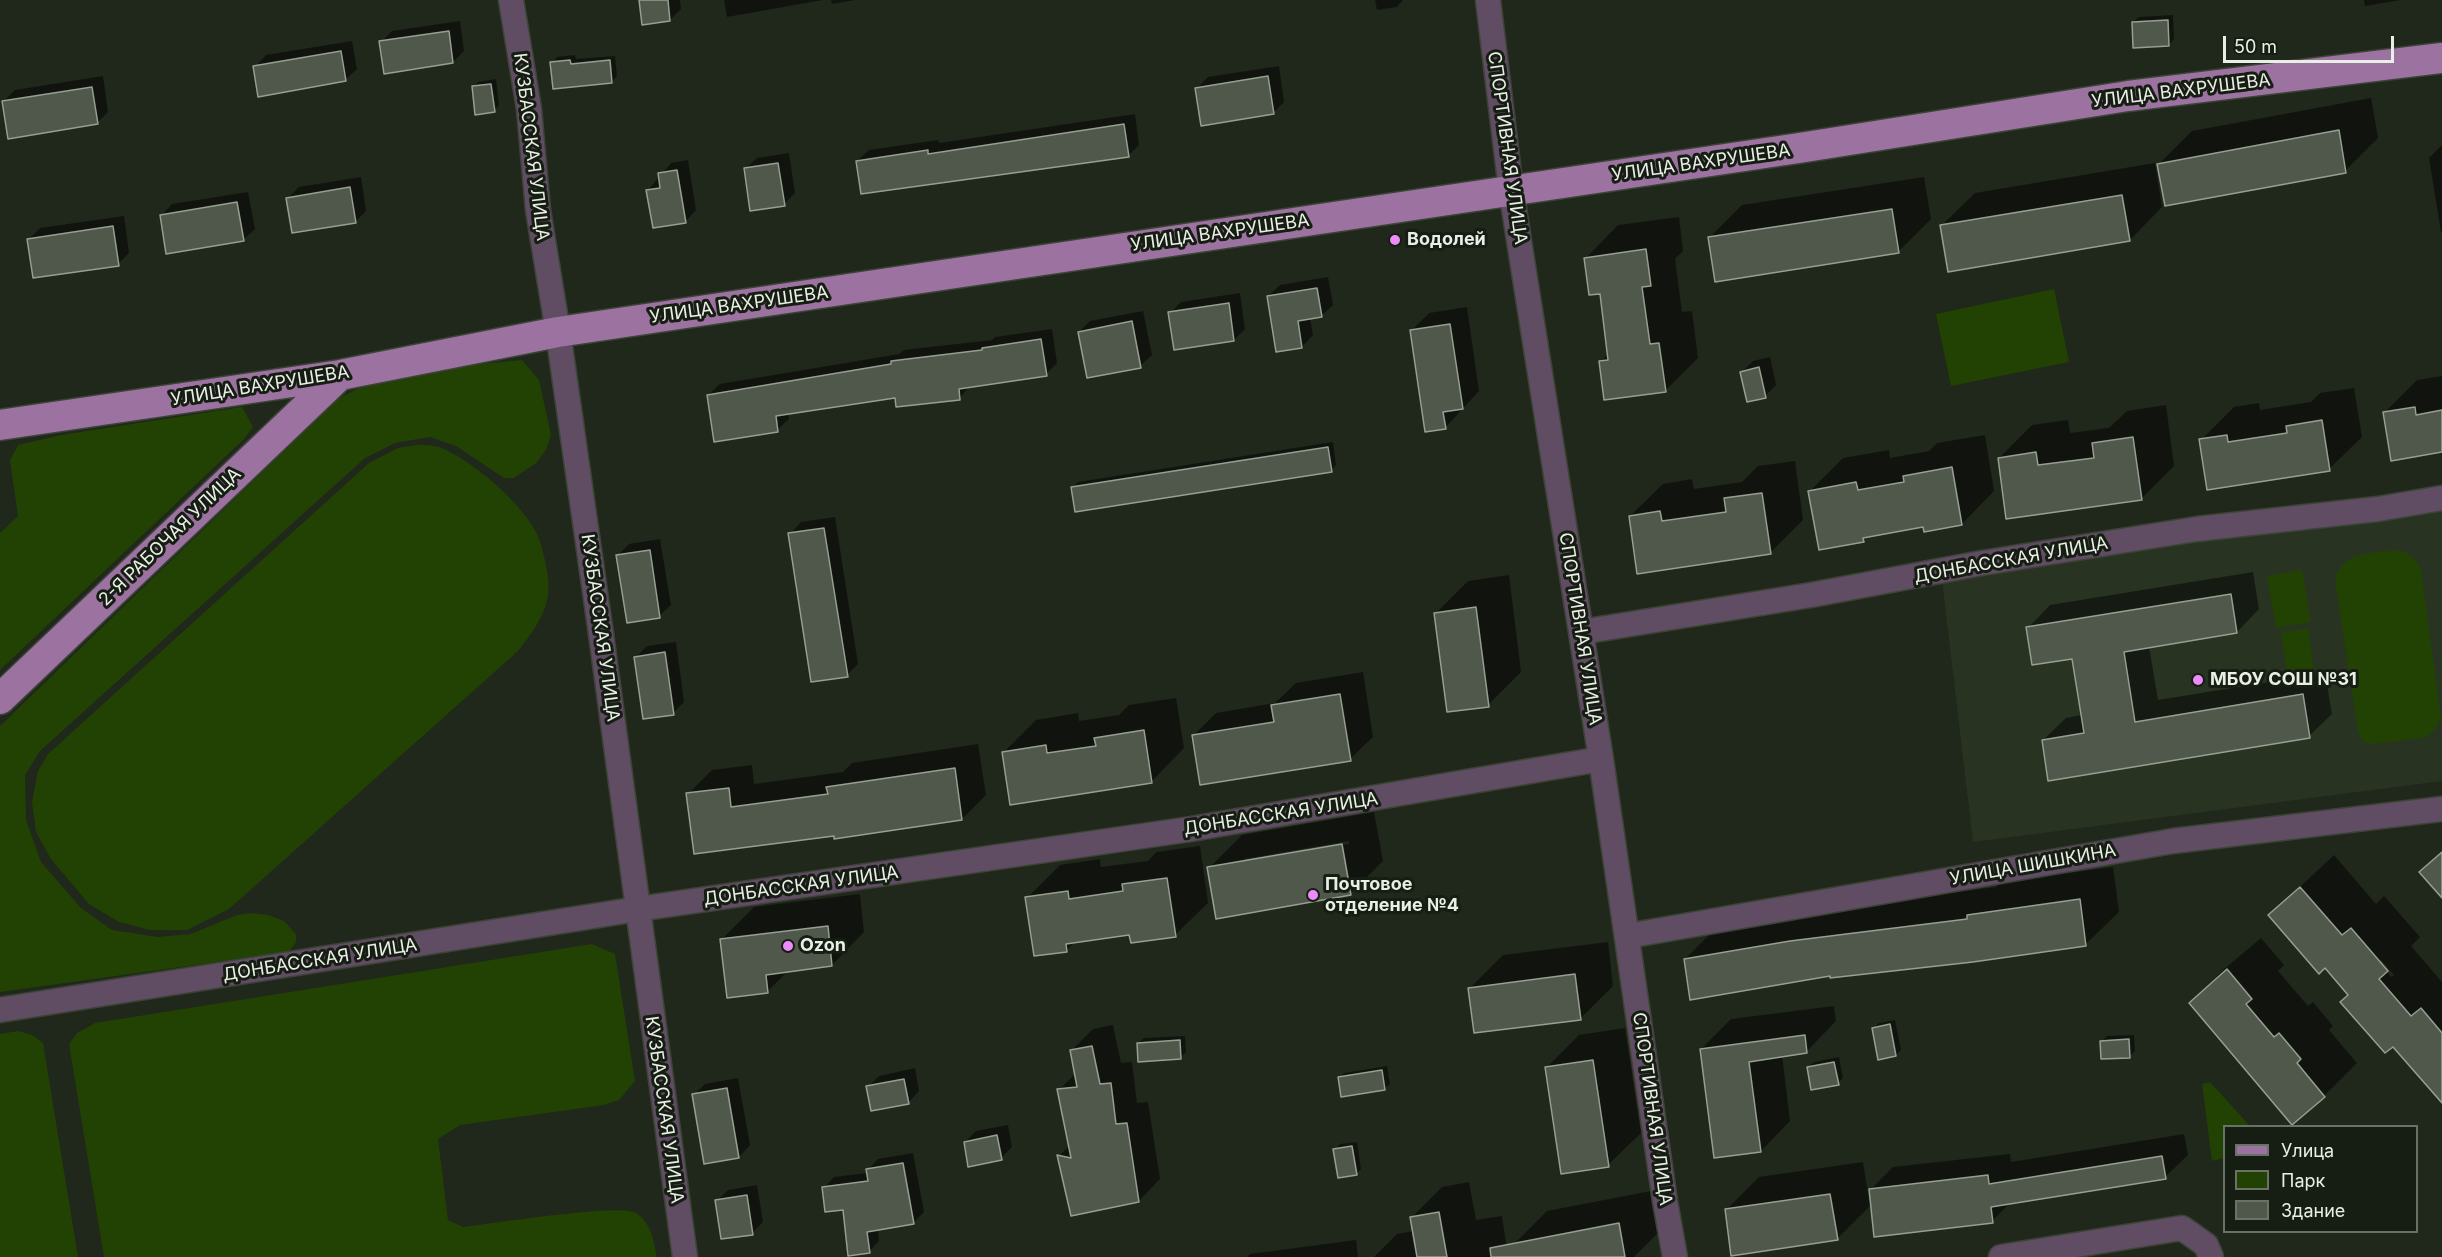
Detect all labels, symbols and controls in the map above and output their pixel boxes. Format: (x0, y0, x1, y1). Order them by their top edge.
scale bar (2226, 24, 2397, 62)
text: 50 m (2234, 36, 2277, 57)
street label: СПОРТИВНАЯ УЛИЦА (1483, 50, 1531, 246)
street label: КУЗБАССКАЯ УЛИЦА (509, 52, 553, 242)
street label: УЛИЦА ВАХРУШЕВА (2090, 69, 2272, 113)
street label: УЛИЦА ВАХРУШЕВА (1610, 140, 1792, 186)
street label: УЛИЦА ВАХРУШЕВА (1129, 210, 1311, 256)
place label: Водолей (1407, 229, 1486, 251)
marker: Водолей (1388, 233, 1402, 247)
street label: УЛИЦА ВАХРУШЕВА (648, 282, 830, 328)
street label: УЛИЦА ВАХРУШЕВА (169, 361, 351, 411)
street label: 2-Я РАБОЧАЯ УЛИЦА (94, 463, 246, 611)
street label: СПОРТИВНАЯ УЛИЦА (1554, 531, 1606, 727)
street label: ДОНБАССКАЯ УЛИЦА (1912, 532, 2110, 588)
street label: КУЗБАССКАЯ УЛИЦА (576, 533, 624, 723)
place label: МБОУ СОШ №31 (2210, 669, 2357, 691)
marker: МБОУ СОШ №31 (2191, 673, 2205, 687)
street label: ДОНБАССКАЯ УЛИЦА (1182, 788, 1380, 840)
street label: УЛИЦА ШИШКИНА (1948, 840, 2118, 890)
street label: ДОНБАССКАЯ УЛИЦА (702, 862, 900, 910)
place label: Почтовое отделение №4 (1325, 874, 1459, 916)
marker: Почтовое отделение №4 (1306, 888, 1320, 902)
street label: ДОНБАССКАЯ УЛИЦА (221, 934, 419, 986)
place label: Ozon (800, 935, 846, 957)
marker: Ozon (781, 939, 795, 953)
street label: СПОРТИВНАЯ УЛИЦА (1628, 1011, 1676, 1207)
street label: КУЗБАССКАЯ УЛИЦА (640, 1015, 688, 1205)
legend (2223, 1125, 2418, 1233)
text: Улица (2281, 1140, 2334, 1161)
text: Парк (2281, 1170, 2325, 1191)
text: Здание (2281, 1200, 2345, 1221)

